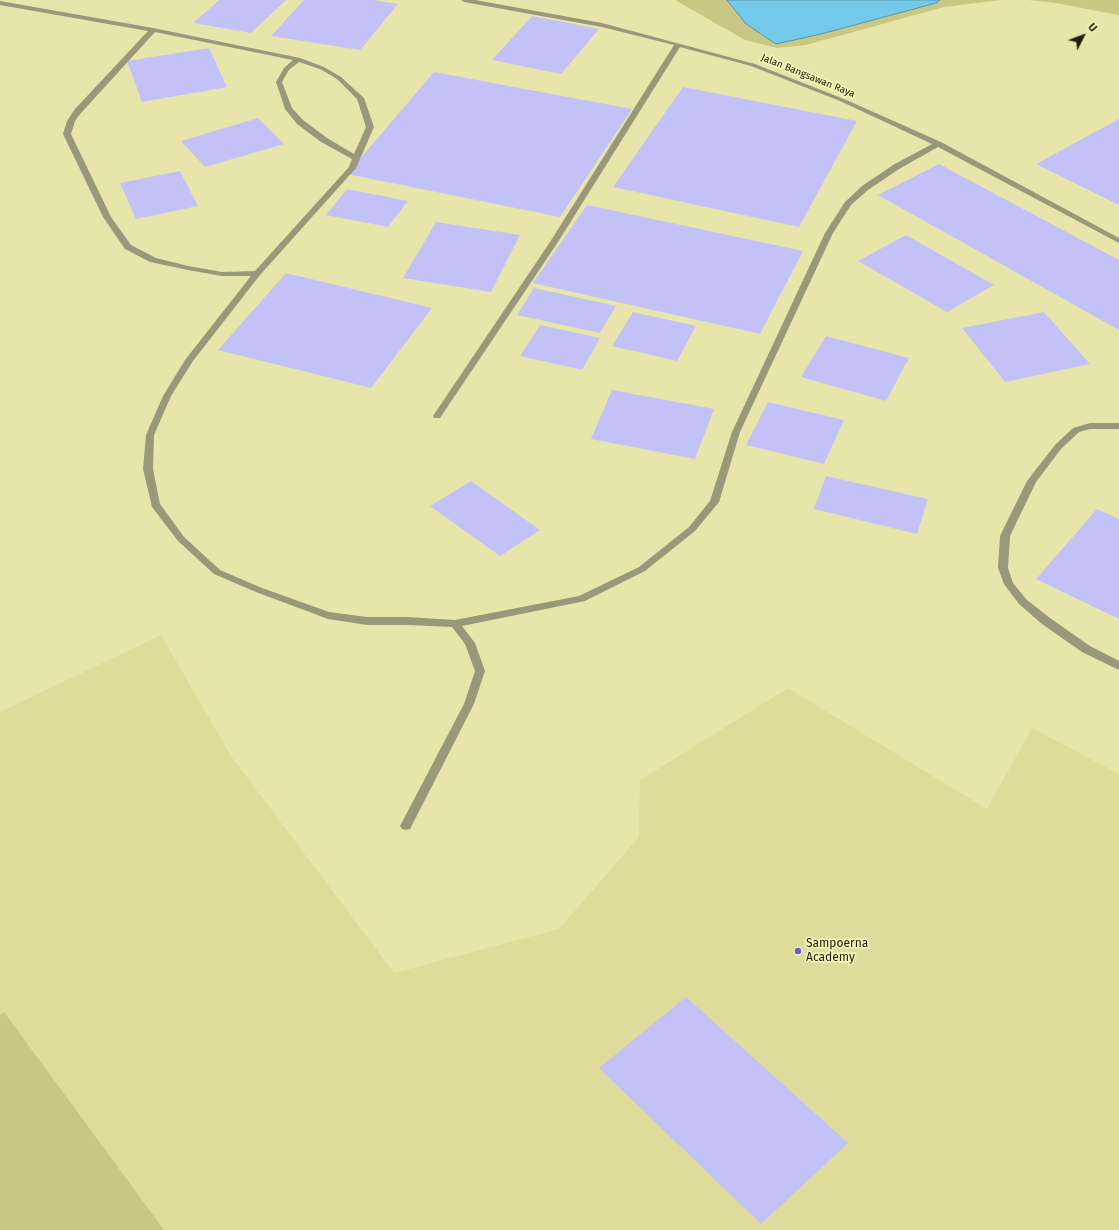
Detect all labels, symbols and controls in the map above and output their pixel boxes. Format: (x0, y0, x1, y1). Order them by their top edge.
north arrow (1063, 16, 1103, 56)
text: U (1085, 21, 1100, 35)
street label: Jalan Bangsawan Raya (759, 52, 857, 100)
place label: Sampoerna Academy (806, 937, 868, 965)
marker: Sampoerna Academy (793, 946, 803, 956)

